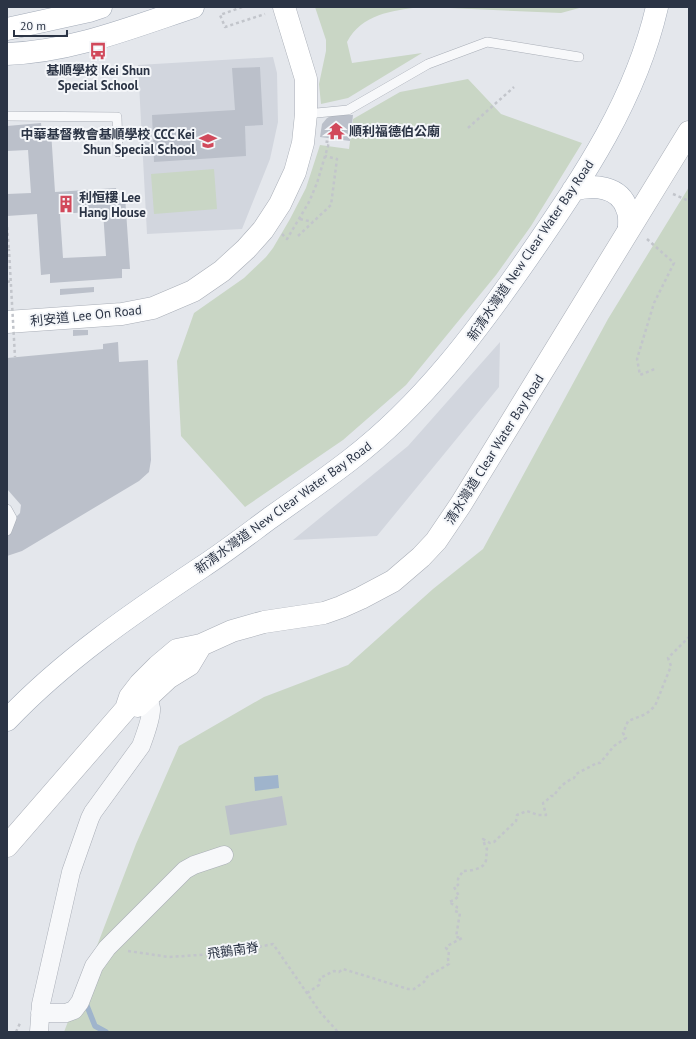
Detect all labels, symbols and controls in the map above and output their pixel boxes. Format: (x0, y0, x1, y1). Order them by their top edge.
scale bar (14, 12, 67, 38)
text: 20 m (20, 18, 46, 33)
bus stop icon: 基順學校 Kei Shun Special School (88, 41, 108, 61)
place label: 基順學校 Kei Shun Special School (46, 62, 150, 94)
temple icon: 順利福德伯公廟 (326, 121, 346, 141)
place label: 順利福德伯公廟 (349, 123, 440, 140)
place label: 中華基督教會基順學校 CCC Kei Shun Special School (20, 126, 195, 158)
school or university icon: 中華基督教會基順學校 CCC Kei Shun Special School (198, 131, 218, 151)
street label: 新清水灣道 New Clear Water Bay Road (463, 157, 597, 344)
place label: 利恒樓 Lee Hang House (79, 189, 146, 221)
building icon: 利恒樓 Lee Hang House (56, 194, 76, 214)
street label: 利安道 Lee On Road (29, 301, 143, 330)
street label: 清水灣道 Clear Water Bay Road (441, 371, 548, 527)
street label: 新清水灣道 New Clear Water Bay Road (192, 438, 375, 577)
street label: 飛鵝南脊 (206, 938, 260, 963)

